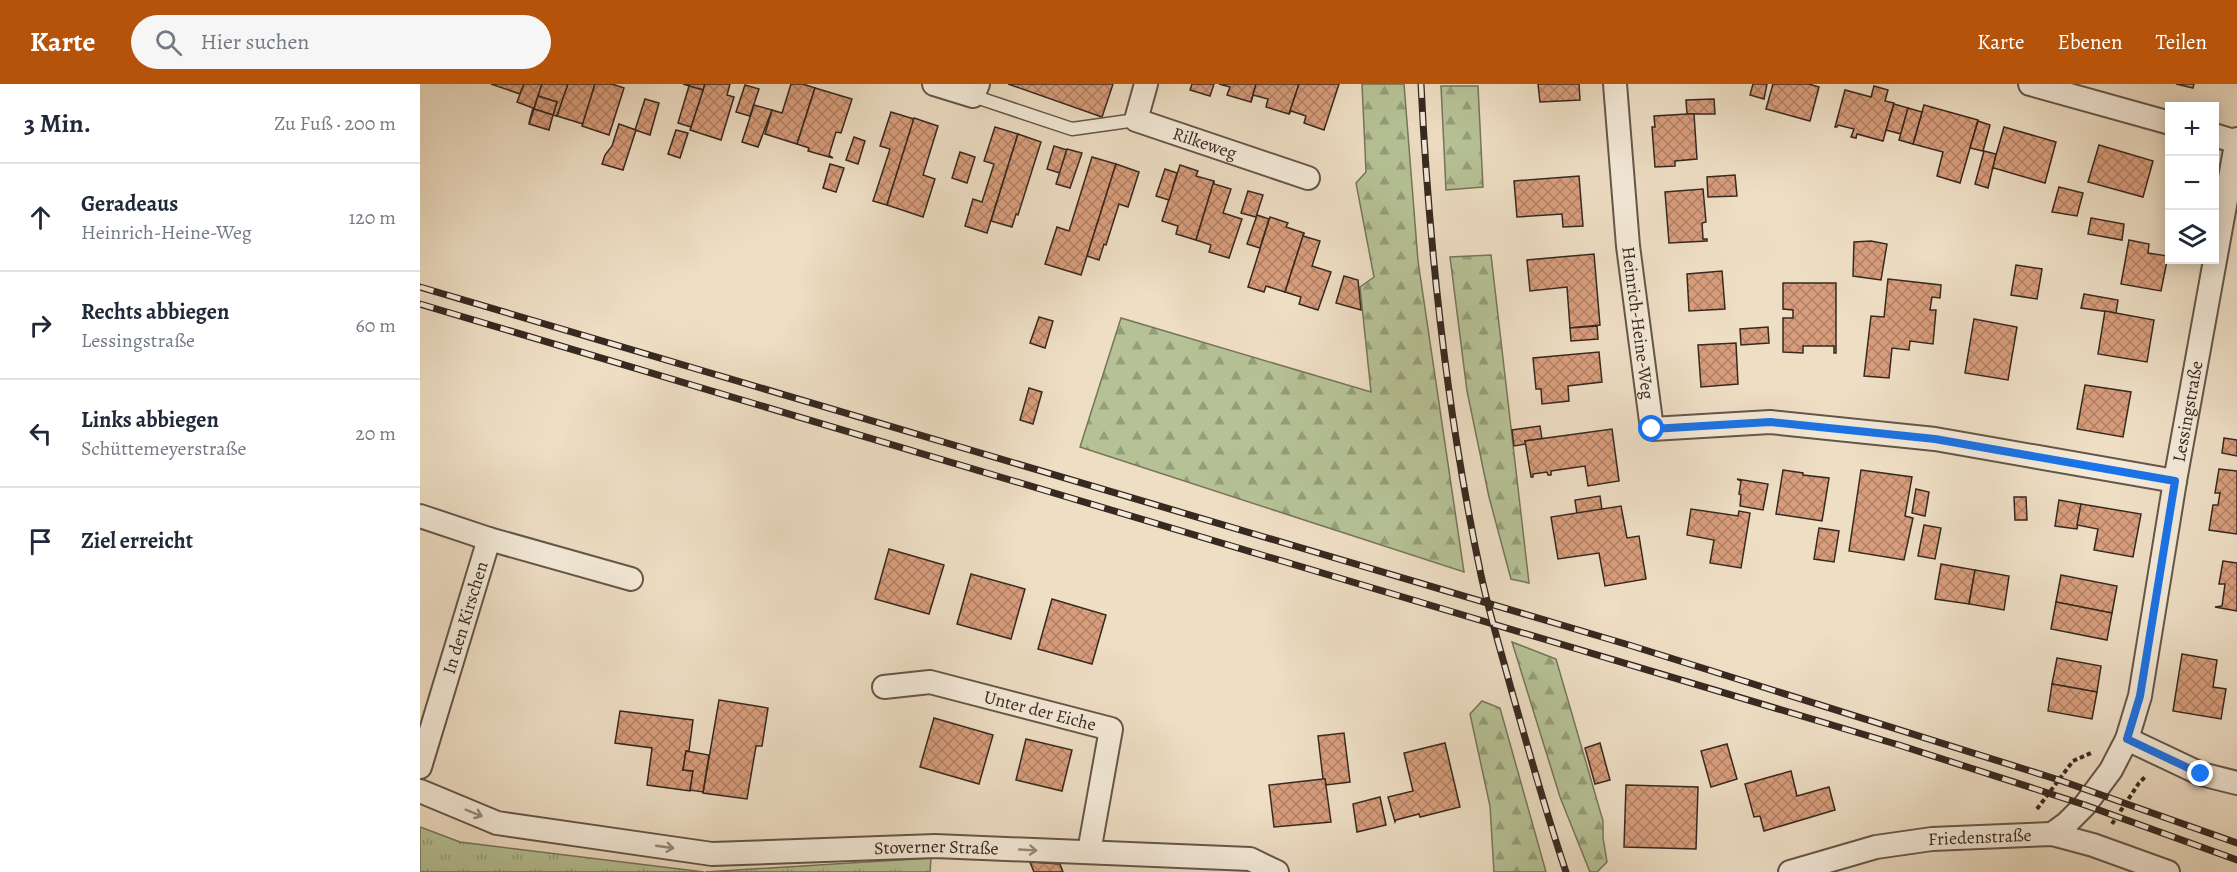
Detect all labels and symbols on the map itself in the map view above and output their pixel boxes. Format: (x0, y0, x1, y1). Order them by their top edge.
street label: Rilkeweg (1170, 121, 1240, 165)
street label: Heinrich-Heine-Weg (1616, 245, 1660, 401)
street label: Lessingstraße (2167, 359, 2209, 464)
route start (1638, 415, 1664, 441)
street label: In den Kirschen (437, 558, 494, 677)
street label: Unter der Eiche (981, 685, 1099, 737)
route end (2187, 760, 2213, 786)
one-way arrow (464, 808, 483, 819)
street label: Friedenstraße (1928, 823, 2032, 851)
street label: Stoverner Straße (874, 834, 999, 861)
one-way arrow (655, 842, 675, 853)
one-way arrow (1017, 844, 1037, 855)

